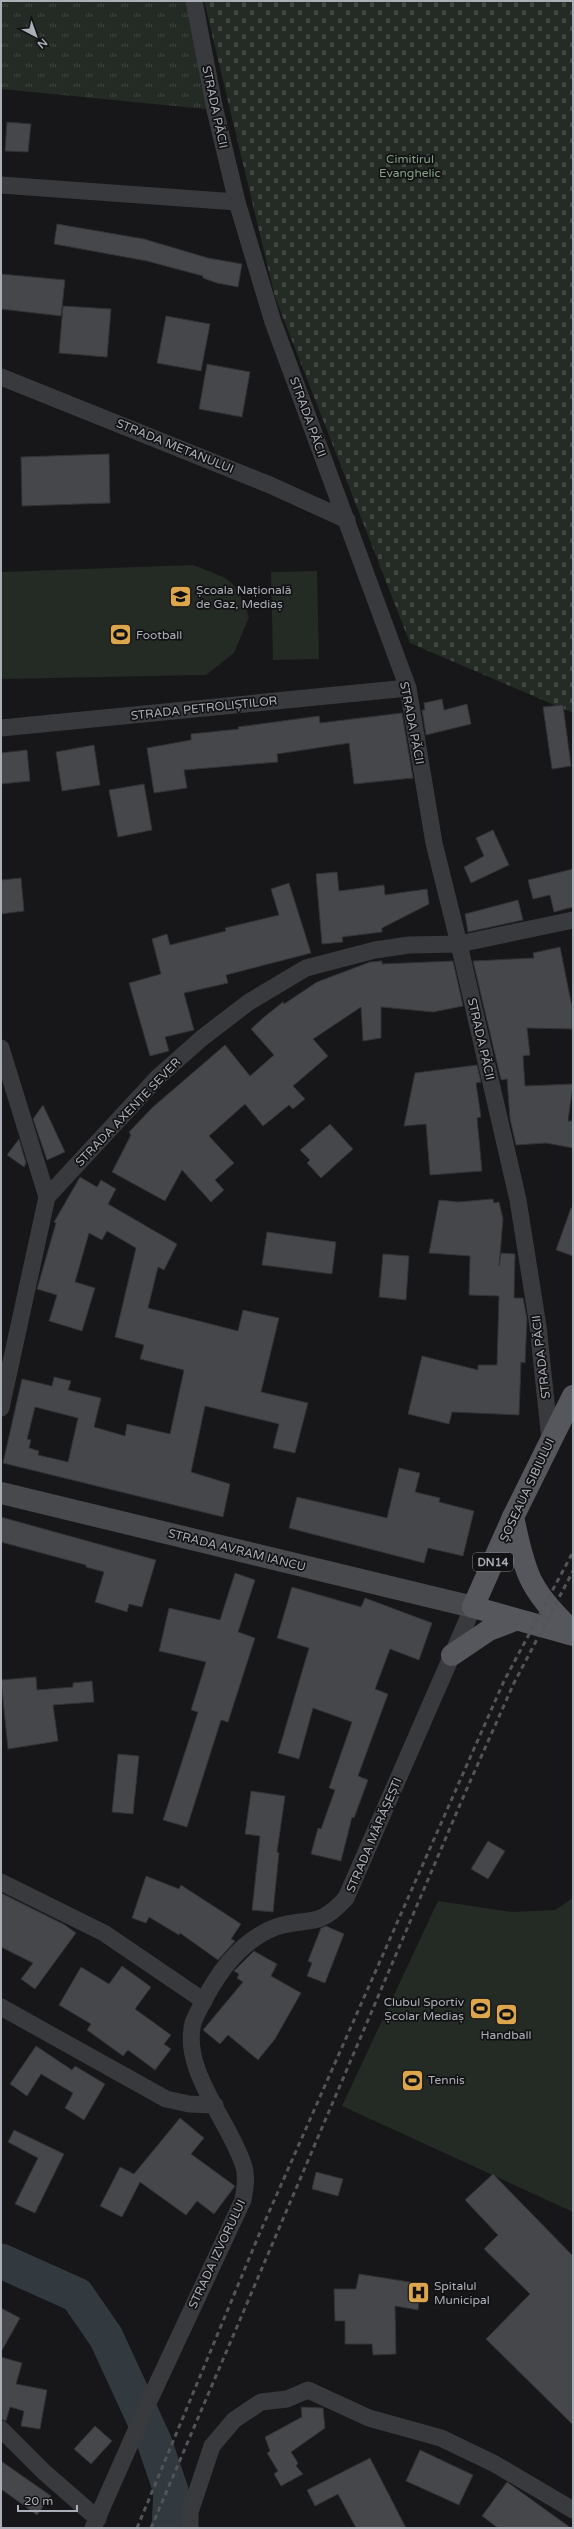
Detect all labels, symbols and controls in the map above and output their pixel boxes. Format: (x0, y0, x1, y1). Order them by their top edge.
north arrow (16, 16, 56, 56)
text: N (35, 35, 50, 51)
street label: STRADA PĂCII (199, 64, 231, 150)
park label: Cimitirul Evanghelic (379, 152, 441, 180)
street label: STRADA PĂCII (287, 375, 329, 459)
street label: STRADA METANULUI (114, 416, 236, 476)
place label: Școala Națională de Gaz, Mediaș (196, 583, 292, 611)
school or university icon: Școala Națională de Gaz, Mediaș (167, 584, 193, 610)
sports icon: Football (108, 622, 134, 648)
place label: Football (136, 628, 182, 642)
street label: STRADA PĂCII (397, 680, 427, 766)
street label: STRADA PETROLIȘTILOR (130, 693, 278, 723)
street label: STRADA PĂCII (465, 996, 497, 1082)
street label: STRADA AXENTE SEVER (73, 1055, 183, 1169)
street label: STRADA PĂCII (529, 1314, 553, 1400)
street label: ȘOSEAUA SIBIULUI (497, 1436, 557, 1544)
street label: STRADA AVRAM IANCU (167, 1526, 307, 1574)
road number: DN14 (473, 1553, 513, 1571)
street label: STRADA MĂRĂȘEȘTI (343, 1775, 405, 1895)
place label: Clubul Sportiv Școlar Mediaș (384, 1995, 465, 2023)
sports icon: Clubul Sportiv Școlar Mediaș (467, 1996, 493, 2022)
sports icon: Handball (493, 2001, 519, 2027)
place label: Handball (481, 2028, 531, 2042)
sports icon: Tennis (399, 2067, 425, 2093)
place label: Tennis (428, 2073, 465, 2087)
street label: STRADA IZVORULUI (186, 2197, 248, 2311)
place label: Spitalul Municipal (434, 2279, 490, 2307)
hospital icon: Spitalul Municipal (405, 2280, 431, 2306)
scale bar (18, 2487, 77, 2513)
text: 20 m (24, 2494, 53, 2508)

